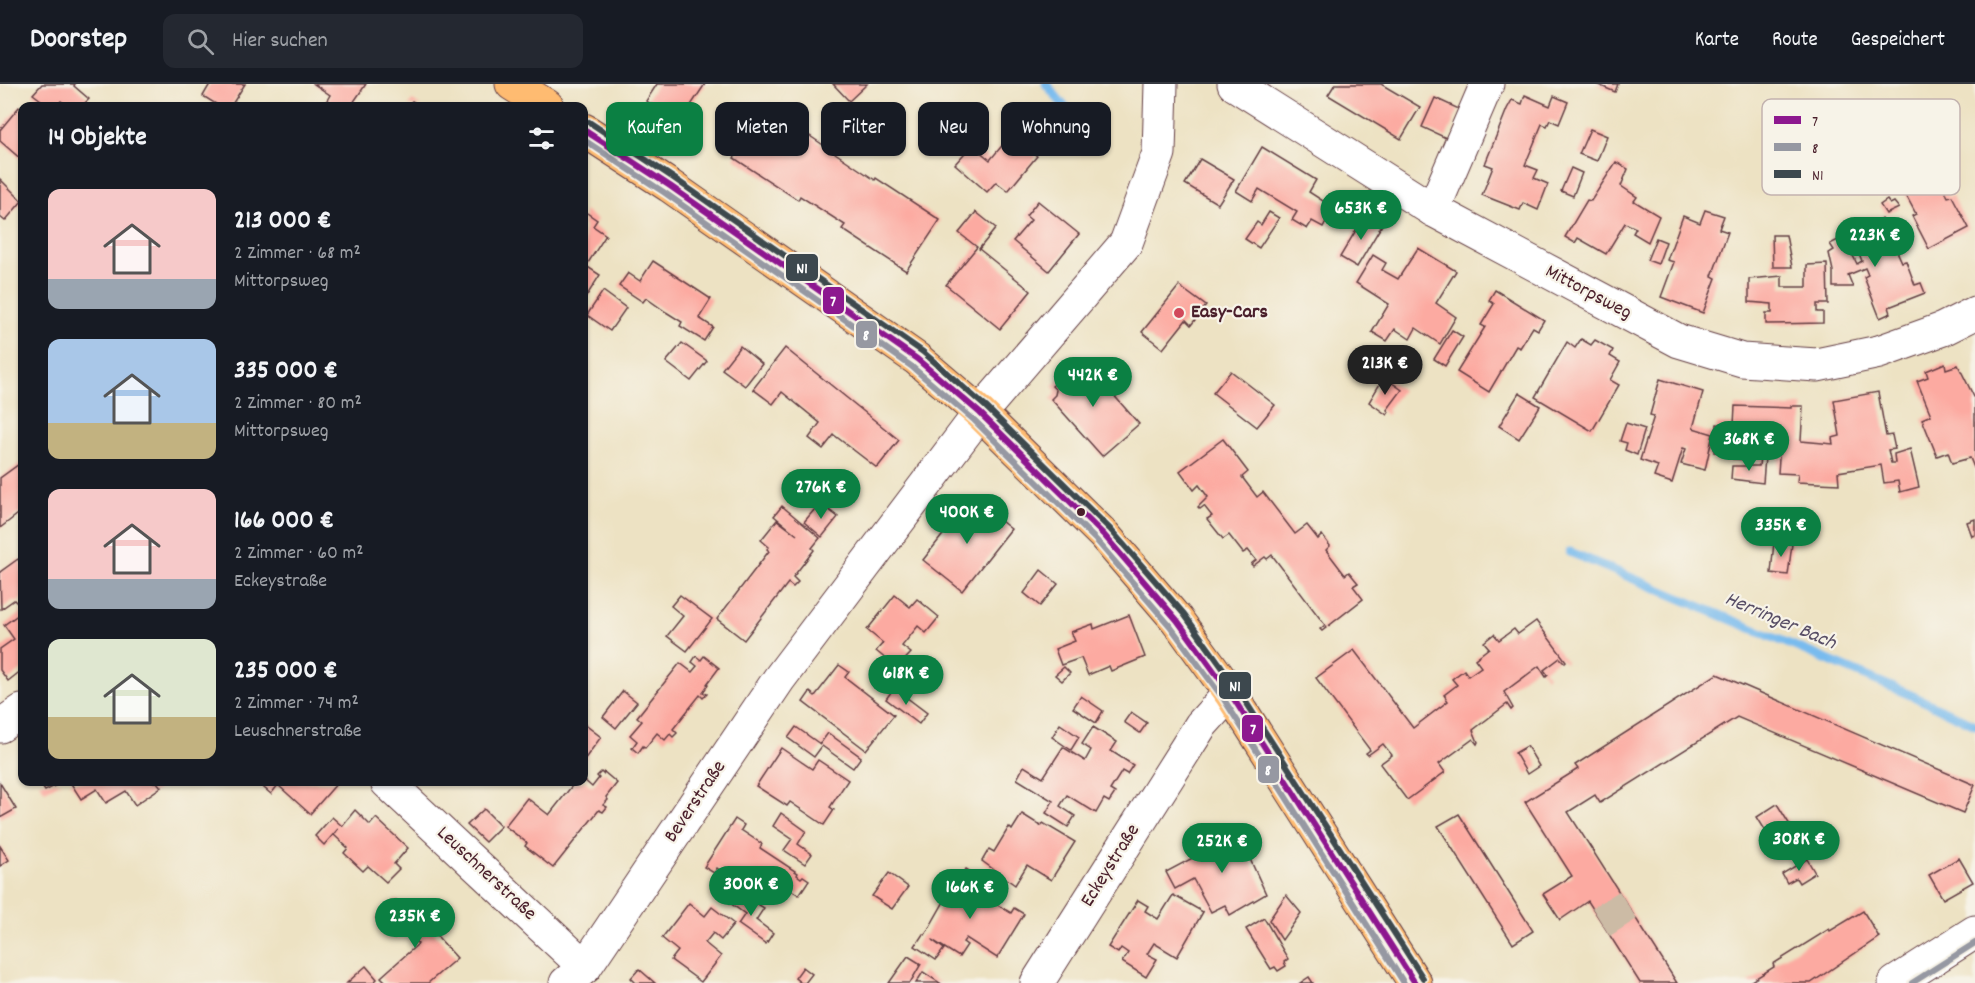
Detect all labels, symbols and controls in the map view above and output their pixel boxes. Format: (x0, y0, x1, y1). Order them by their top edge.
search box (163, 14, 583, 68)
text: Doorstep (30, 21, 127, 61)
icon: search (184, 25, 217, 58)
text: Hier suchen (232, 26, 328, 57)
text: Karte (1695, 26, 1739, 56)
text: Route (1772, 26, 1818, 56)
text: Gespeichert (1851, 26, 1945, 56)
legend (1762, 99, 1960, 195)
chip: Kaufen (606, 102, 703, 156)
chip: Mieten (715, 102, 809, 156)
chip: Filter (821, 102, 906, 156)
chip: Neu (918, 102, 989, 156)
chip: Wohnung (1001, 102, 1111, 156)
text: 7 (1812, 111, 1818, 134)
text: 14 Objekte (48, 120, 147, 157)
icon: filters (525, 122, 558, 155)
text: 8 (1812, 138, 1818, 161)
text: N1 (1812, 165, 1823, 188)
pin: 653K € (1312, 190, 1410, 241)
text: 653K € (1335, 195, 1387, 223)
text: 213 000 € (234, 203, 332, 240)
icon: home (96, 213, 168, 285)
pin: 223K € (1826, 217, 1924, 268)
text: 223K € (1849, 222, 1901, 250)
text: 2 Zimmer · 68 m² (234, 240, 361, 268)
line badge: N1 (785, 253, 819, 282)
text: N1 (796, 258, 808, 281)
street label: Mittorpsweg (1540, 258, 1636, 328)
text: Mittorpsweg (234, 268, 329, 296)
line badge: 7 (822, 286, 845, 315)
text: 7 (830, 291, 836, 314)
place label: Easy-Cars (1191, 299, 1268, 327)
marker: Easy-Cars (1172, 306, 1186, 320)
line badge: 8 (855, 320, 878, 349)
text: 8 (863, 325, 870, 348)
pin: 213K € (1336, 345, 1434, 396)
text: 213K € (1362, 350, 1408, 378)
text: 335 000 € (234, 353, 338, 390)
pin: 442K € (1044, 357, 1142, 408)
text: 442K € (1068, 362, 1118, 390)
icon: home (96, 363, 168, 435)
text: 2 Zimmer · 80 m² (234, 390, 362, 418)
text: Mittorpsweg (234, 418, 329, 446)
pin: 368K € (1700, 421, 1798, 472)
text: 368K € (1723, 426, 1775, 454)
pin: 276K € (772, 469, 870, 520)
text: 276K € (795, 474, 847, 502)
pin: 400K € (918, 494, 1016, 545)
text: 400K € (939, 499, 995, 527)
text: 166 000 € (234, 503, 334, 540)
unlabelled marker (1075, 506, 1087, 518)
pin: 335K € (1732, 507, 1830, 558)
text: 335K € (1755, 512, 1807, 540)
icon: home (96, 513, 168, 585)
text: 2 Zimmer · 60 m² (234, 540, 364, 568)
text: Eckeystraße (234, 568, 327, 596)
water label: Herringer Bach (1720, 585, 1841, 659)
text: 235 000 € (234, 653, 338, 690)
pin: 618K € (857, 655, 955, 706)
text: 618K € (882, 660, 930, 688)
icon: home (96, 663, 168, 735)
line badge: N1 (1218, 671, 1252, 700)
text: N1 (1229, 676, 1241, 699)
text: 2 Zimmer · 74 m² (234, 690, 359, 718)
line badge: 7 (1241, 714, 1264, 743)
text: Leuschnerstraße (234, 718, 362, 746)
text: 7 (1250, 719, 1256, 742)
street label: Beverstraße (658, 755, 734, 849)
line badge: 8 (1257, 755, 1280, 784)
text: 8 (1265, 760, 1272, 783)
street label: Eckeystraße (1074, 819, 1148, 913)
street label: Leuschnerstraße (430, 820, 542, 928)
pin: 308K € (1750, 821, 1848, 872)
pin: 252K € (1173, 823, 1271, 874)
text: 308K € (1773, 826, 1825, 854)
text: 252K € (1196, 828, 1248, 856)
pin: 300K € (702, 866, 800, 917)
pin: 166K € (921, 869, 1019, 920)
text: 300K € (723, 871, 779, 899)
text: 166K € (946, 874, 994, 902)
pin: 235K € (366, 898, 464, 949)
text: 235K € (389, 903, 441, 931)

